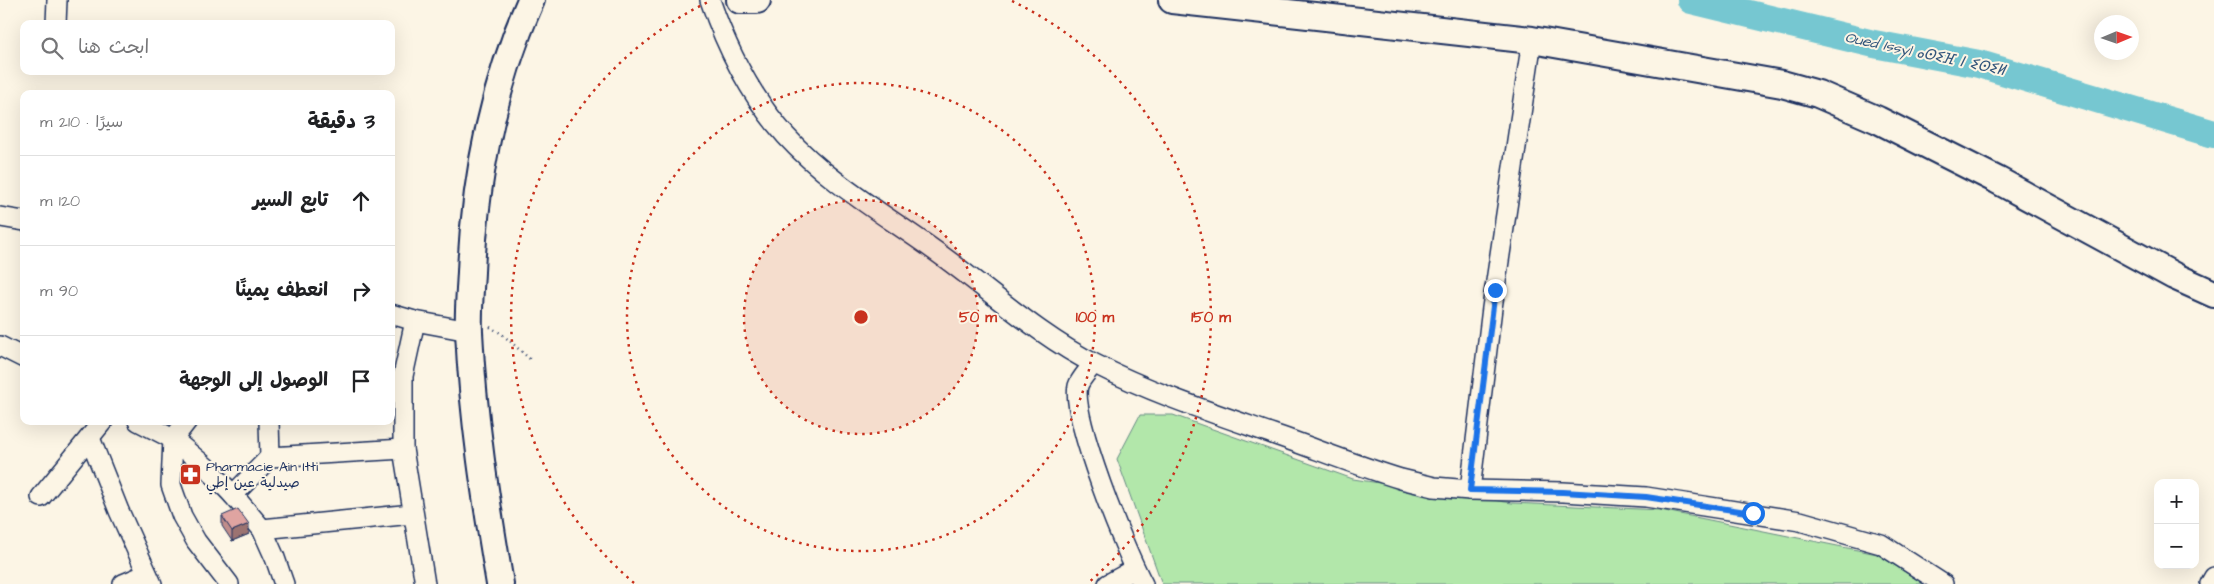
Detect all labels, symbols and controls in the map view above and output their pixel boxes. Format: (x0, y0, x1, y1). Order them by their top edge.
north arrow (2094, 15, 2139, 60)
search box (20, 20, 395, 75)
water label: Oued Issyl ⴰⵙⵉⴼ ⵏ ⵉⵙⵉⵍ (1843, 27, 2009, 83)
icon: search (38, 34, 66, 62)
text: ابحث هنا (78, 34, 149, 61)
text: 3 دقيقة (307, 107, 375, 136)
text: سيرًا · 210 m (40, 111, 123, 133)
text: تابع السير (253, 187, 328, 214)
icon: ahead (347, 187, 375, 215)
text: 120 m (40, 190, 80, 212)
text: انعطف يمينًا (236, 277, 328, 304)
icon: right (347, 277, 375, 305)
route end (1484, 279, 1507, 302)
text: 90 m (40, 280, 78, 302)
text: 50 m (959, 307, 997, 328)
text: 100 m (1076, 307, 1115, 328)
text: 150 m (1191, 307, 1231, 328)
centre of rings (852, 308, 870, 326)
text: الوصول إلى الوجهة (179, 367, 328, 394)
icon: arrive (347, 367, 375, 395)
place label: Pharmacie Ain Itti صيدلية عين إطي (206, 457, 318, 495)
pharmacy icon: Pharmacie Ain Itti صيدلية عين إطي (178, 463, 202, 487)
map controls (2154, 479, 2199, 569)
button: + (2154, 479, 2199, 524)
route start (1742, 502, 1765, 525)
button: − (2154, 524, 2199, 569)

